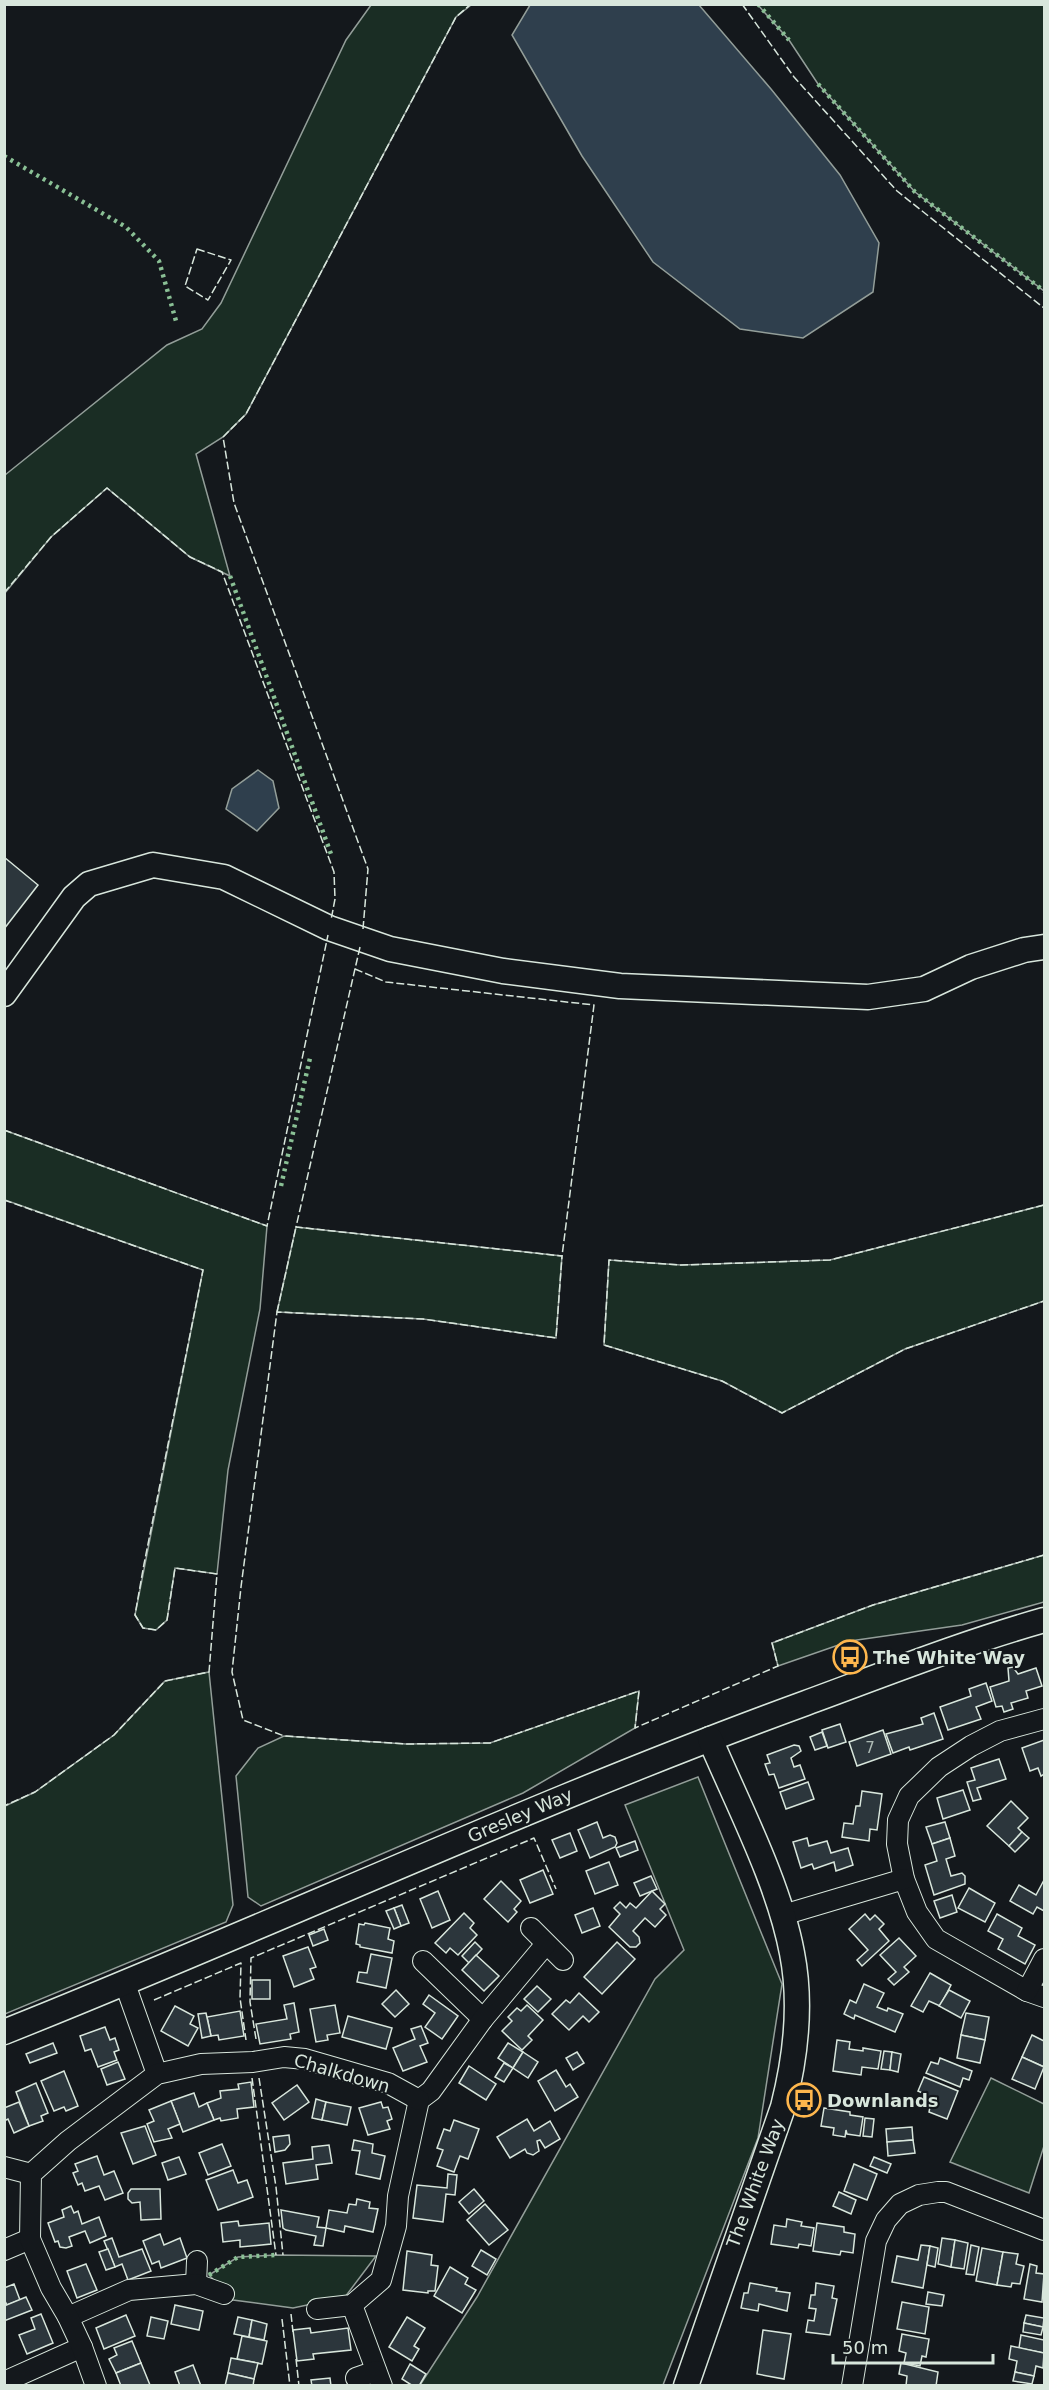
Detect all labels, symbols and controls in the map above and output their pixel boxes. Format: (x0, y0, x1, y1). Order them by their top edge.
bus stop icon: The White Way (832, 1639, 868, 1675)
place label: The White Way (873, 1647, 1025, 1668)
house number: 7 (865, 1739, 875, 1757)
street label: Gresley Way (464, 1783, 576, 1847)
street label: Chalkdown (292, 2049, 392, 2097)
bus stop icon: Downlands (786, 2082, 822, 2118)
place label: Downlands (827, 2090, 938, 2111)
street label: The White Way (722, 2115, 788, 2251)
scale bar (833, 2327, 994, 2365)
text: 50 m (842, 2337, 888, 2358)

